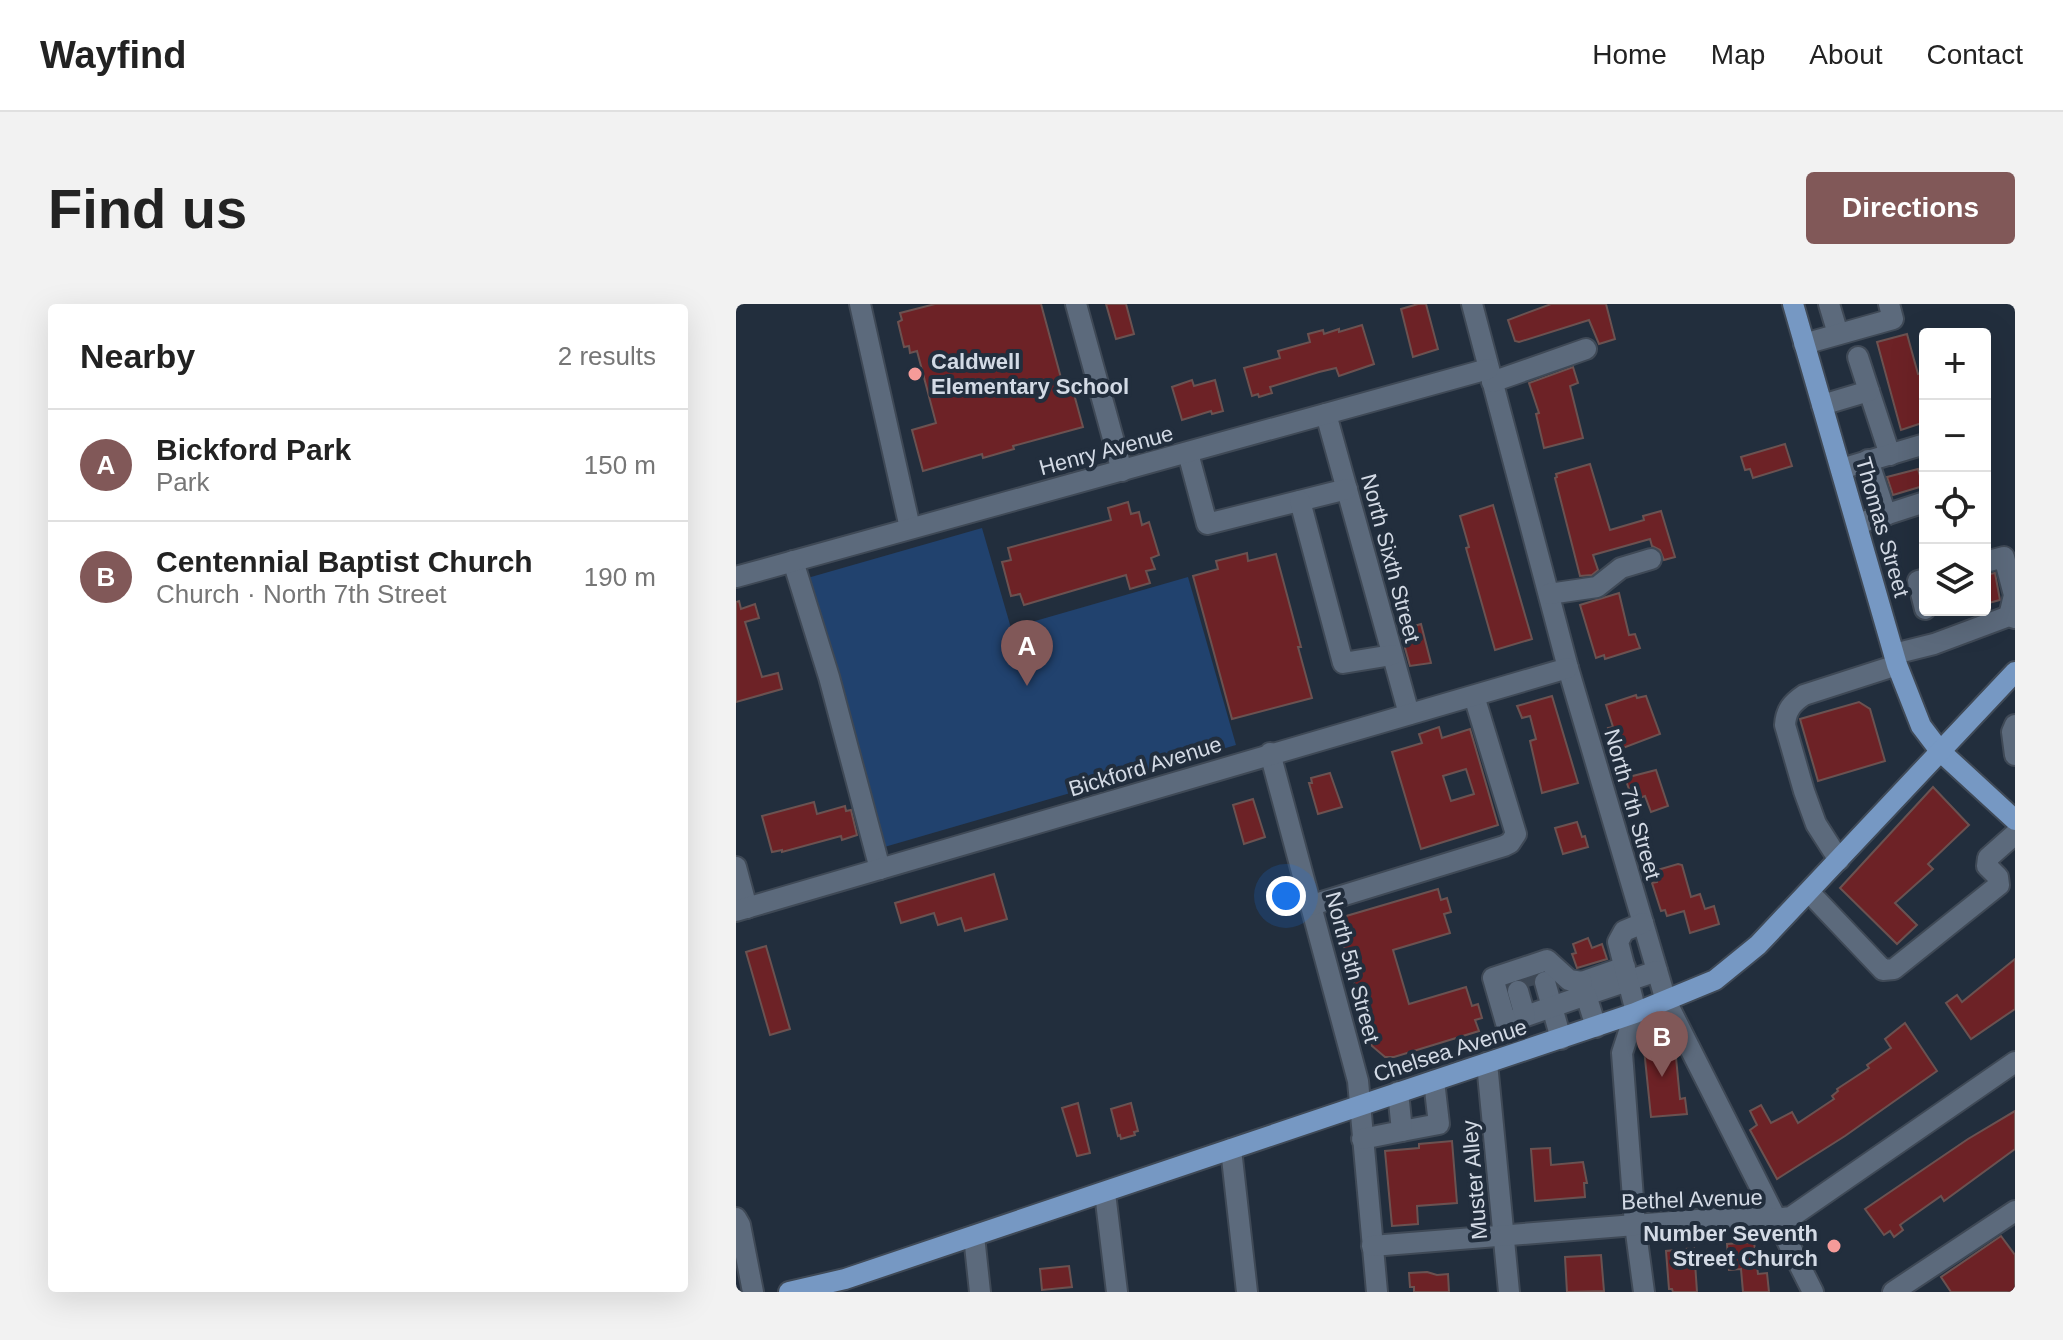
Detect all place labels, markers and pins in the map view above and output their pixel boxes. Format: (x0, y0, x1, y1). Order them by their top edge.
place label: Caldwell Elementary School (931, 349, 1129, 399)
marker: Caldwell Elementary School (906, 365, 924, 383)
pin: A (1001, 620, 1053, 686)
pin: B (1636, 1011, 1688, 1077)
place label: Number Seventh Street Church (1643, 1221, 1818, 1271)
marker: Number Seventh Street Church (1825, 1237, 1843, 1255)

